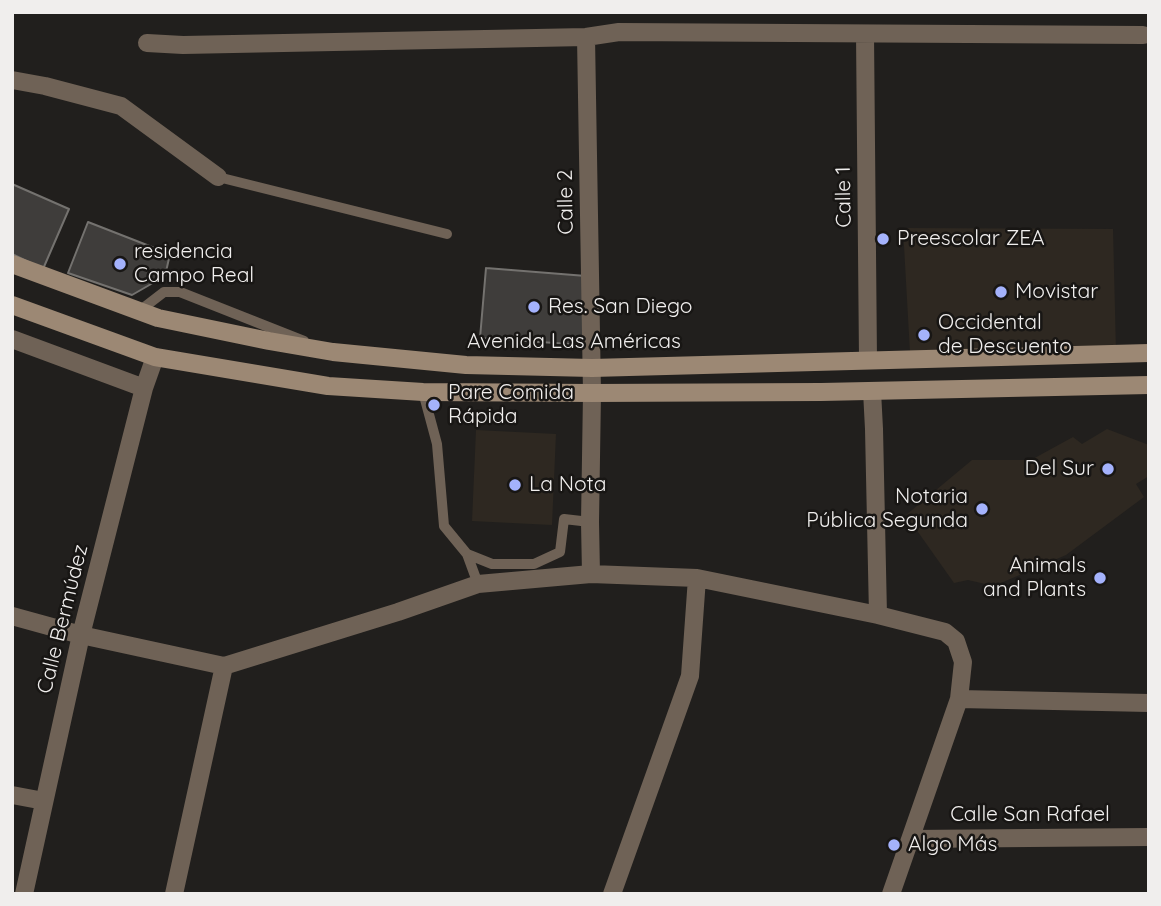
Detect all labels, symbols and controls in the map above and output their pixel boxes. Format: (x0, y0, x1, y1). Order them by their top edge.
street label: Calle 1 (831, 166, 857, 228)
street label: Calle 2 (553, 169, 579, 235)
place label: Preescolar ZEA (897, 226, 1045, 252)
marker: Preescolar ZEA (875, 231, 891, 247)
place label: residencia Campo Real (134, 239, 254, 289)
marker: residencia Campo Real (112, 256, 128, 272)
place label: Movistar (1015, 279, 1098, 305)
marker: Movistar (993, 284, 1009, 300)
place label: Res. San Diego (548, 294, 692, 320)
marker: Res. San Diego (526, 299, 542, 315)
place label: Occidental de Descuento (938, 310, 1072, 360)
marker: Occidental de Descuento (916, 327, 932, 343)
street label: Avenida Las Américas (467, 329, 681, 355)
place label: Pare Comida Rápida (448, 380, 574, 430)
marker: Pare Comida Rápida (426, 397, 442, 413)
place label: Del Sur (1024, 456, 1094, 482)
marker: Del Sur (1100, 461, 1116, 477)
place label: La Nota (529, 472, 606, 498)
marker: La Nota (507, 477, 523, 493)
place label: Notaria Pública Segunda (806, 484, 968, 534)
marker: Notaria Pública Segunda (974, 501, 990, 517)
street label: Calle Bermúdez (32, 542, 94, 696)
place label: Animals and Plants (983, 553, 1086, 603)
marker: Animals and Plants (1092, 570, 1108, 586)
street label: Calle San Rafael (950, 802, 1110, 828)
place label: Algo Más (908, 832, 997, 858)
marker: Algo Más (886, 837, 902, 853)

